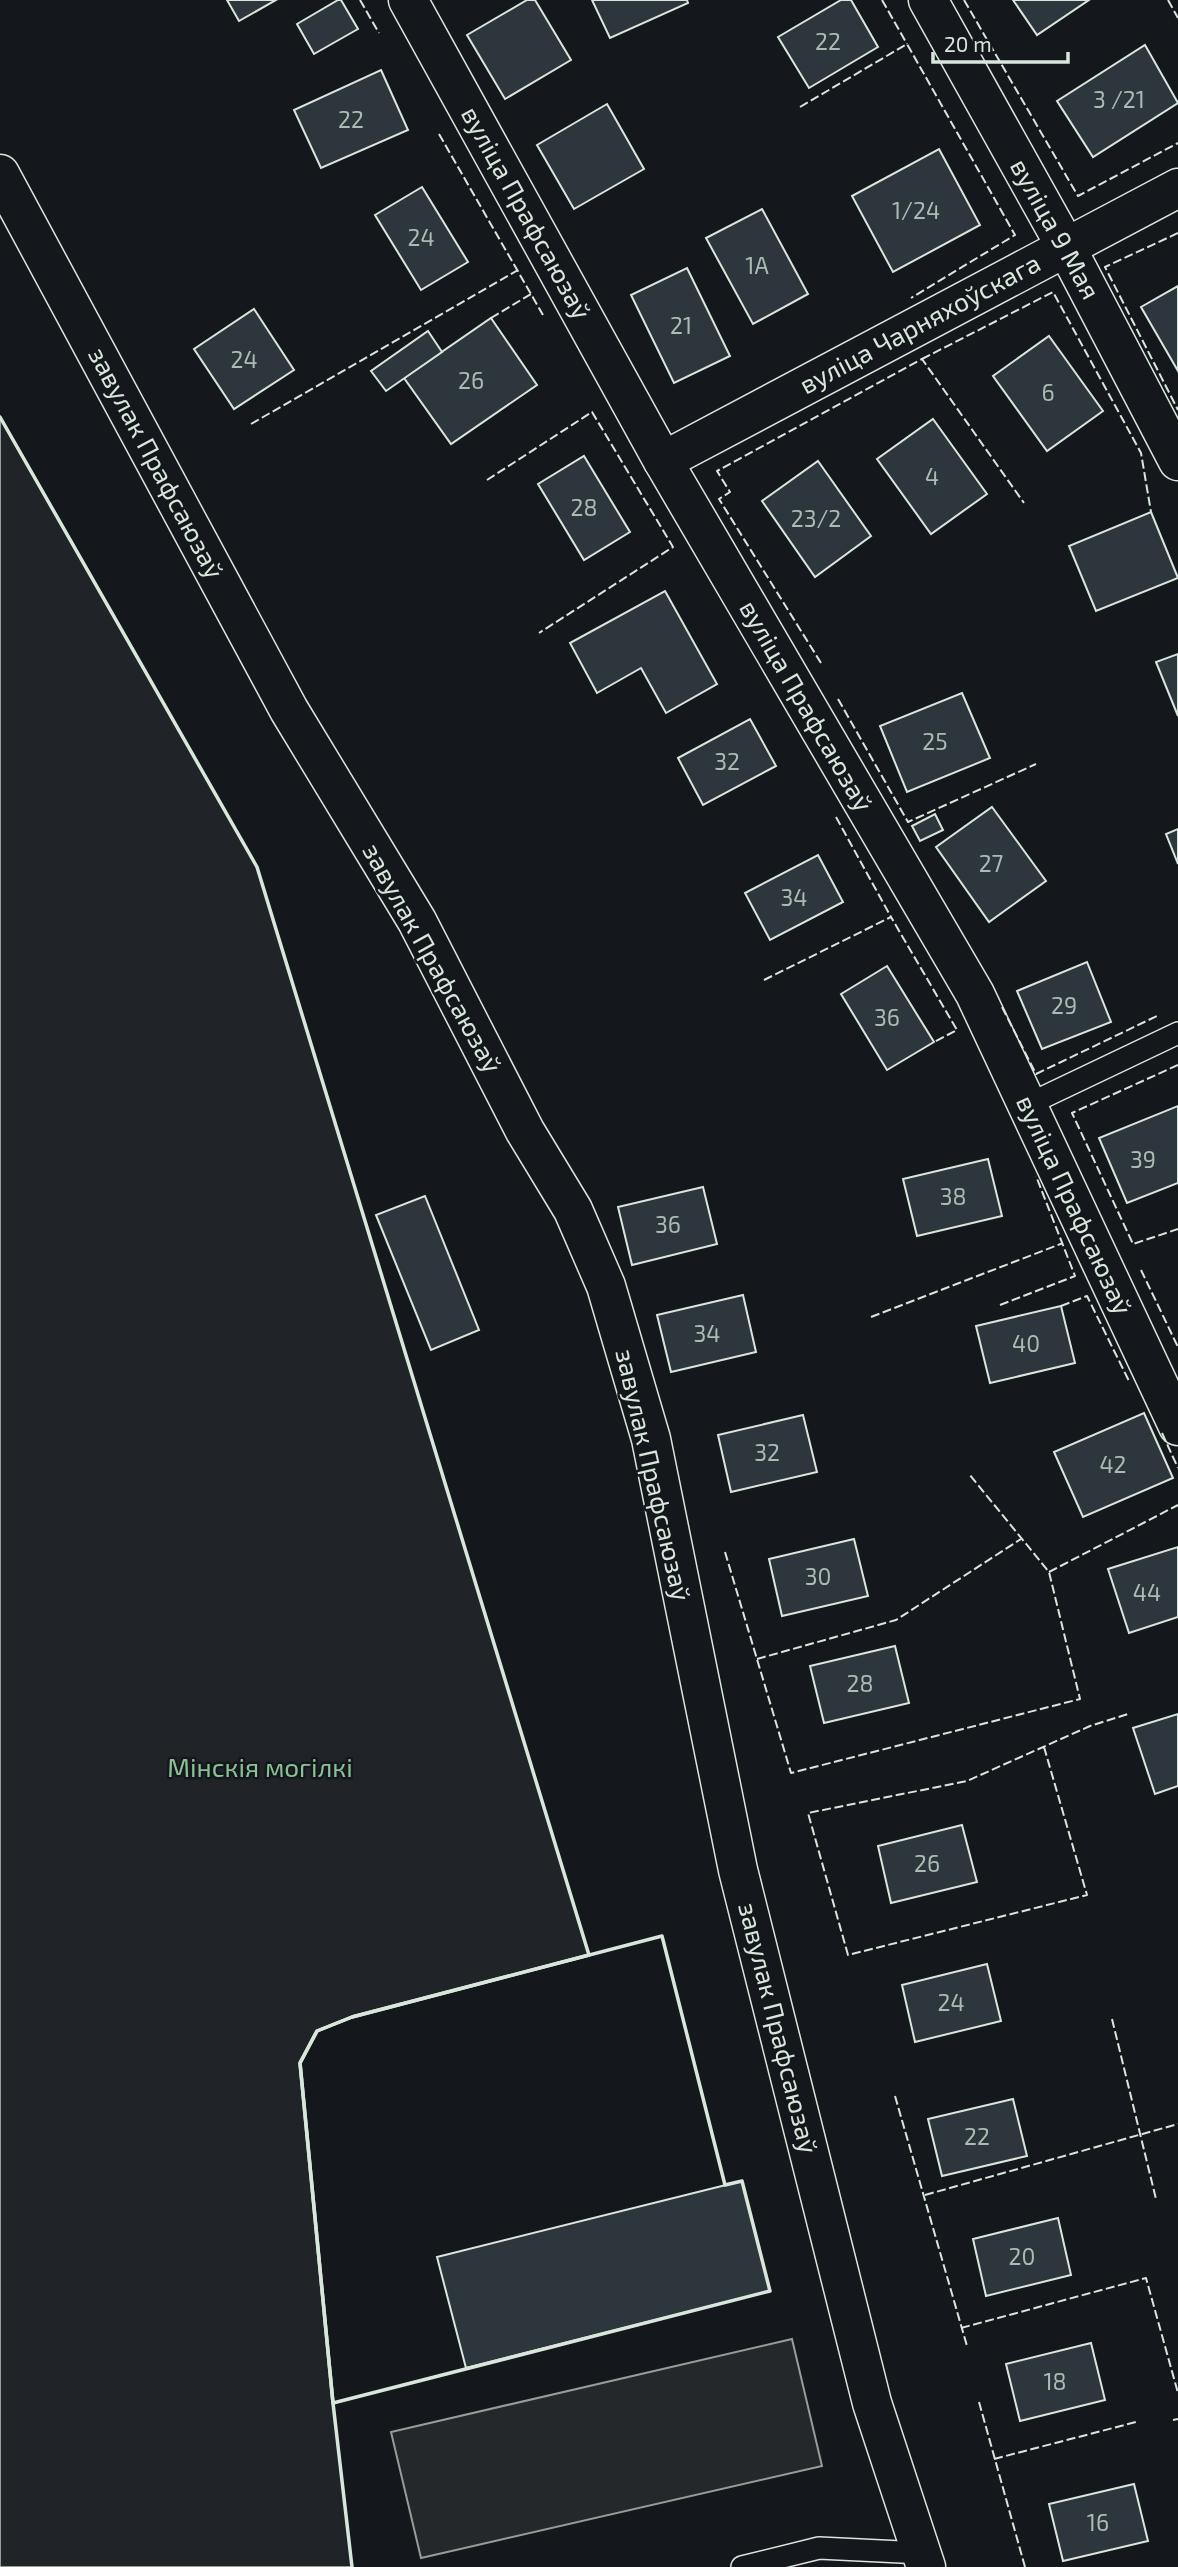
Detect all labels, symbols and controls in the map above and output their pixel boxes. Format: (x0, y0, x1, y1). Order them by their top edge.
scale bar (933, 21, 1068, 65)
house number: 22 (815, 27, 841, 55)
text: 20 m (944, 31, 992, 56)
house number: 3 /21 (1093, 85, 1145, 113)
street label: вуліца Прафсаюзаў (455, 100, 599, 325)
house number: 22 (338, 105, 364, 133)
street label: вуліца 9 Мая (1004, 153, 1108, 304)
house number: 1/24 (892, 196, 940, 224)
house number: 24 (407, 223, 435, 251)
street label: вуліца Чарняхоўскага (794, 246, 1045, 400)
house number: 1А (745, 251, 769, 279)
house number: 21 (670, 311, 692, 339)
street label: завулак Прафсаюзаў (82, 341, 232, 584)
house number: 24 (230, 345, 258, 373)
house number: 26 (458, 366, 484, 394)
house number: 6 (1041, 378, 1055, 406)
house number: 4 (925, 462, 939, 490)
house number: 28 (571, 493, 597, 521)
house number: 23/2 (791, 504, 841, 532)
street label: вуліца Прафсаюзаў (733, 594, 880, 817)
house number: 25 (922, 727, 948, 755)
house number: 32 (714, 747, 740, 775)
street label: завулак Прафсаюзаў (356, 837, 509, 1078)
house number: 27 (979, 849, 1004, 877)
house number: 34 (781, 883, 807, 911)
house number: 29 (1051, 991, 1077, 1019)
house number: 36 (874, 1003, 900, 1031)
street label: вуліца Прафсаюзаў (1010, 1090, 1140, 1320)
house number: 39 (1130, 1145, 1156, 1173)
house number: 38 (940, 1182, 966, 1210)
house number: 36 (655, 1210, 681, 1238)
house number: 34 (694, 1319, 720, 1347)
house number: 40 (1012, 1329, 1040, 1357)
street label: завулак Прафсаюзаў (609, 1346, 699, 1604)
house number: 32 (754, 1438, 780, 1466)
house number: 42 (1099, 1450, 1127, 1478)
house number: 30 (805, 1562, 831, 1590)
house number: 44 (1133, 1578, 1161, 1606)
house number: 28 (847, 1669, 873, 1697)
park label: Мінскія могілкі (167, 1751, 353, 1782)
house number: 26 (914, 1849, 940, 1877)
street label: завулак Прафсаюзаў (732, 1899, 826, 2157)
house number: 24 (937, 1988, 965, 2016)
house number: 22 (964, 2122, 990, 2150)
house number: 20 (1009, 2242, 1035, 2270)
house number: 18 (1043, 2367, 1067, 2395)
house number: 16 (1087, 2508, 1109, 2536)

